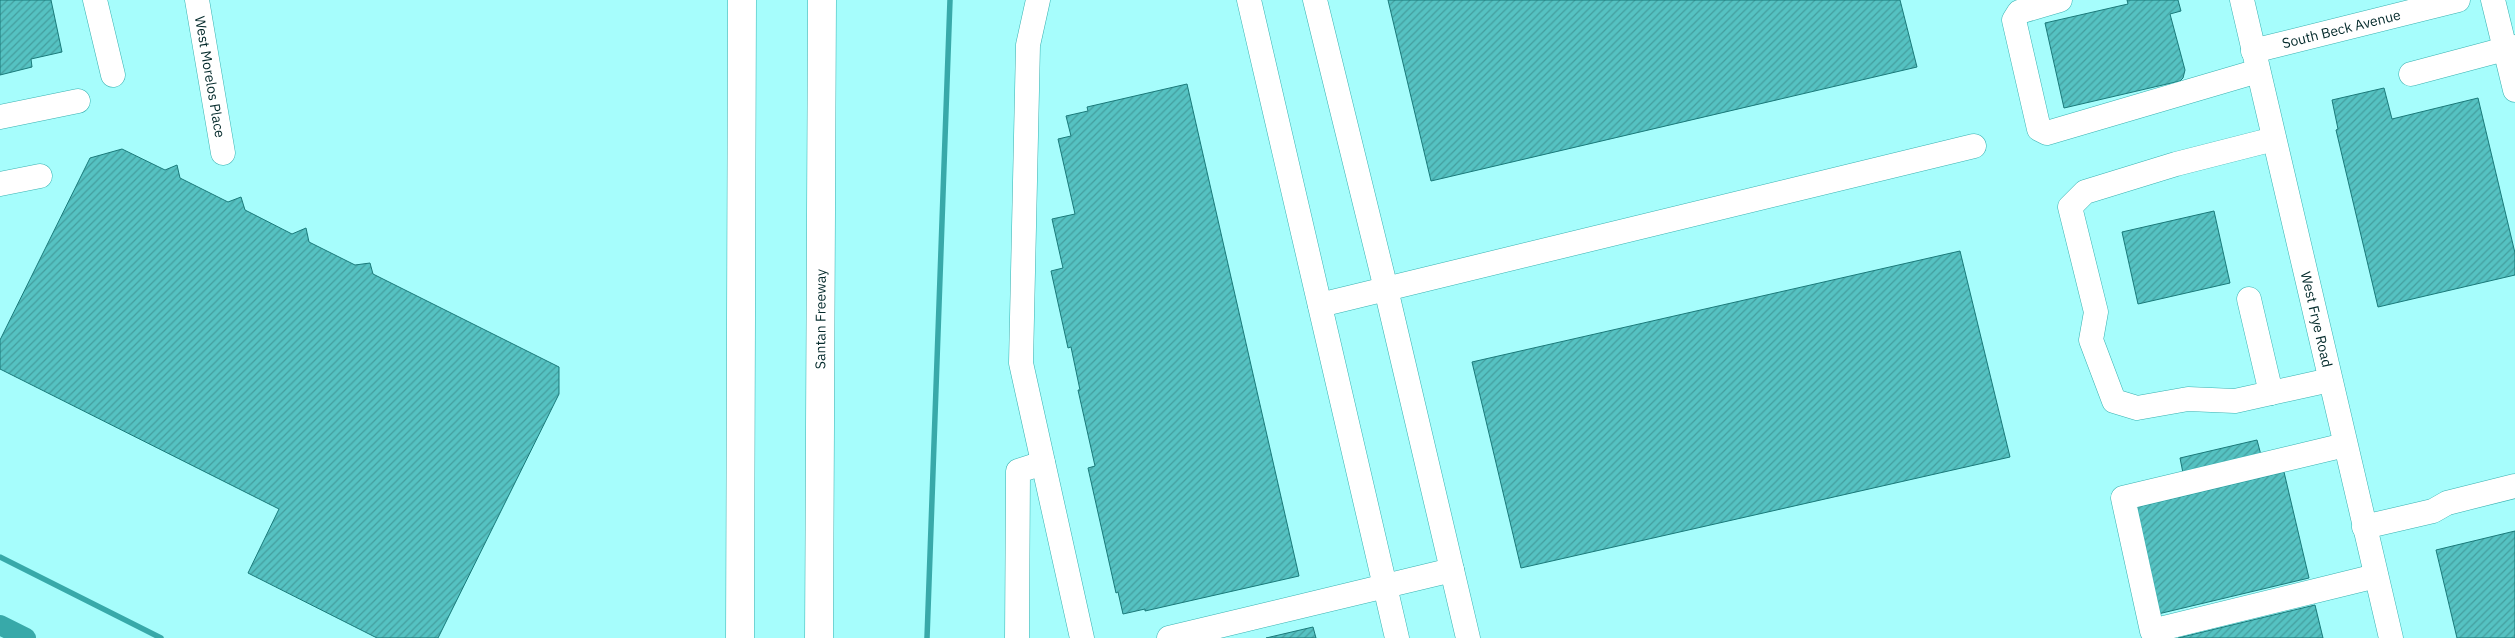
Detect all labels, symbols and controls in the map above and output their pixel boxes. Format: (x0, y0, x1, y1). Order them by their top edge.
street label: South Beck Avenue (2280, 6, 2403, 52)
street label: West Morelos Place (191, 15, 229, 139)
street label: Santan Freeway (811, 269, 830, 369)
street label: West Frye Road (2297, 270, 2336, 369)

